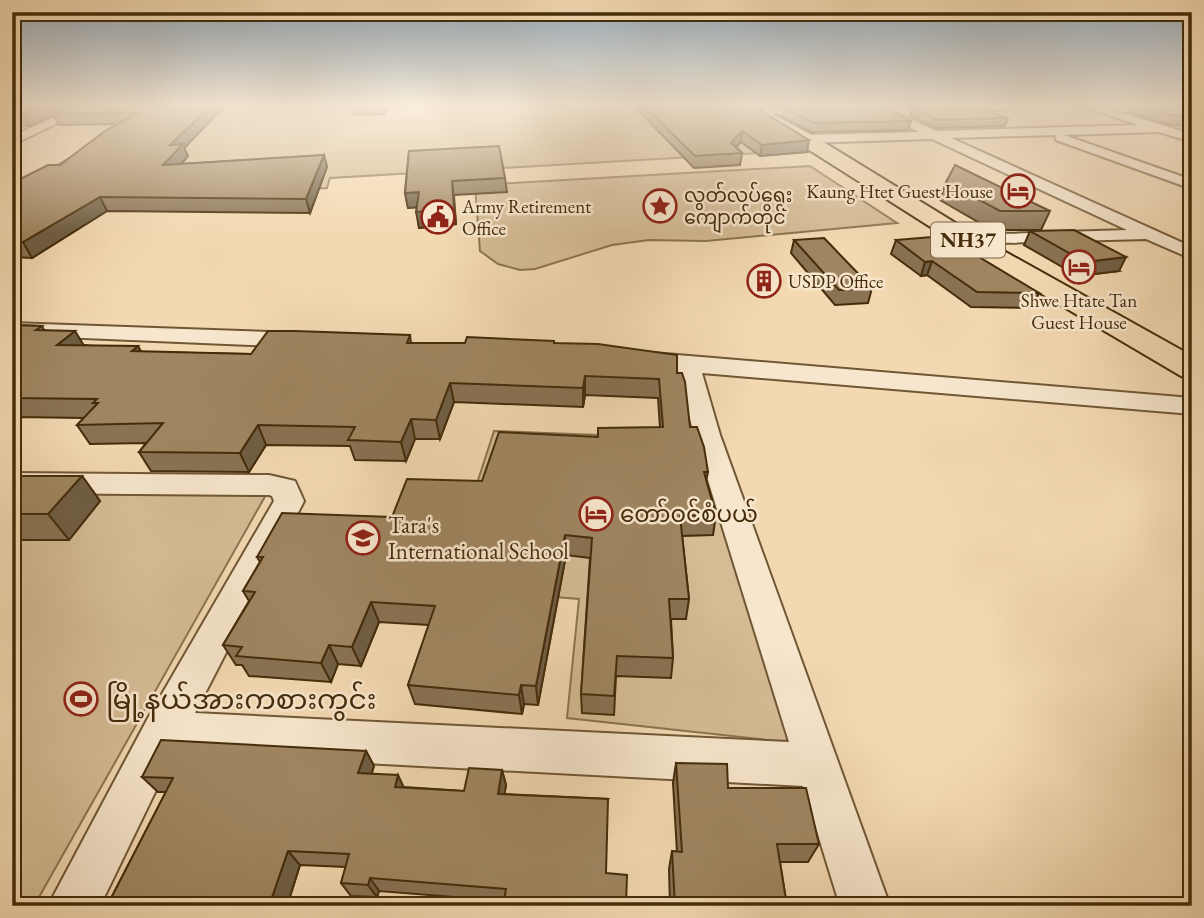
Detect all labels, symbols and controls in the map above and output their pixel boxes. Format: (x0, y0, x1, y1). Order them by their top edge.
hotel icon: Kaung Htet Guest House (999, 172, 1037, 210)
place label: Kaung Htet Guest House (806, 179, 993, 204)
place label: လွတ်လပ်ရေး ကျောက်တိုင် (684, 181, 792, 234)
place icon: လွတ်လပ်ရေး ကျောက်တိုင် (641, 187, 679, 225)
place label: Army Retirement Office (461, 194, 591, 241)
public building icon: Army Retirement Office (419, 198, 457, 236)
road number: NH37 (931, 222, 1005, 258)
hotel icon: Shwe Htate Tan Guest House (1060, 248, 1098, 286)
building icon: USDP Office (745, 262, 783, 300)
place label: USDP Office (788, 269, 883, 294)
place label: Shwe Htate Tan Guest House (1021, 288, 1137, 335)
hotel icon: တော်ဝင်စံပယ် (577, 495, 615, 533)
place label: တော်ဝင်စံပယ် (620, 498, 758, 529)
place label: Tara's International School (388, 510, 569, 566)
school or university icon: Tara's International School (344, 519, 382, 557)
sports icon: မြို့နယ်အားကစားကွင်း (62, 680, 100, 718)
place label: မြို့နယ်အားကစားကွင်း (106, 681, 376, 722)

